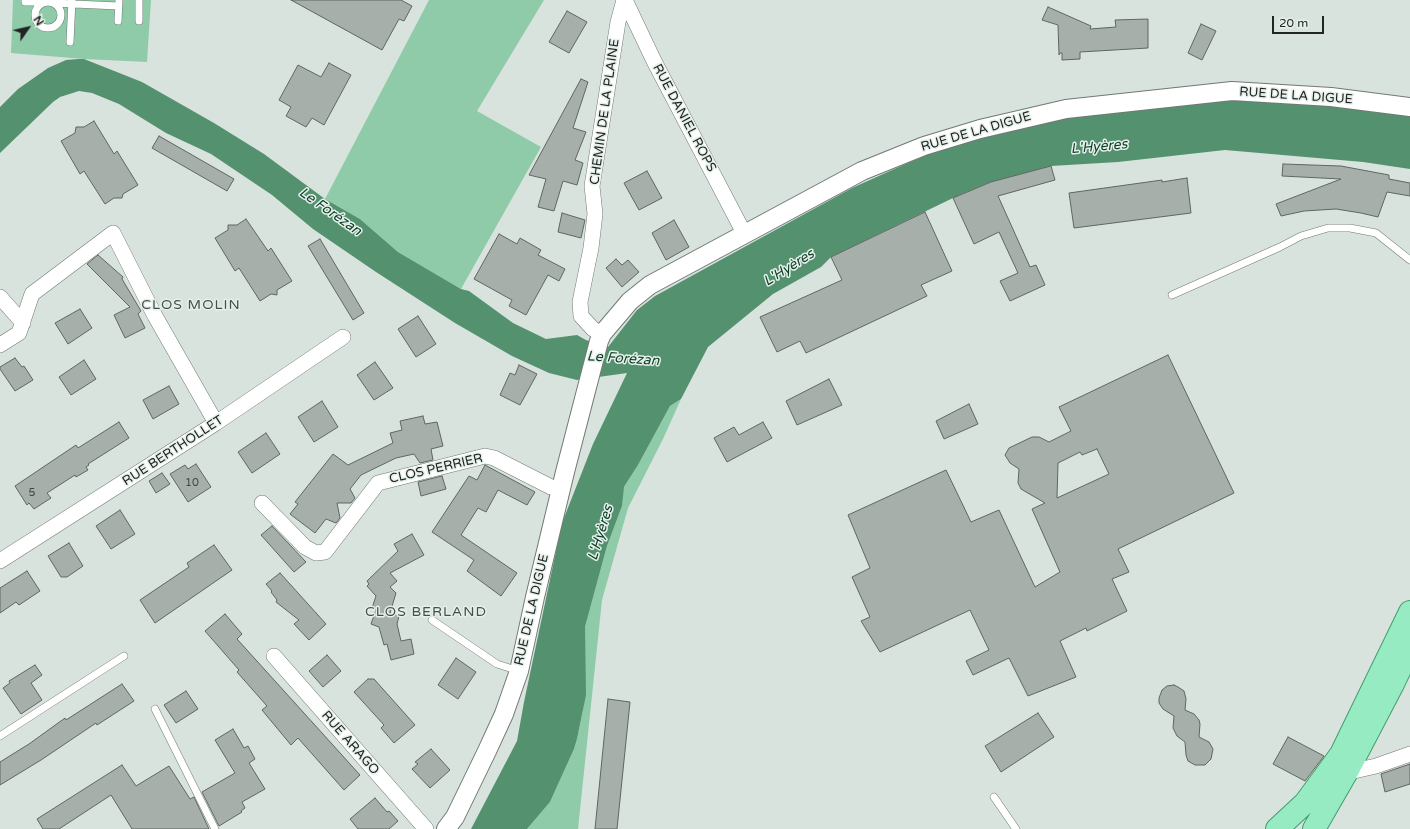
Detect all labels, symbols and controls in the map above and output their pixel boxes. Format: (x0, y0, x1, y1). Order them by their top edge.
north arrow (8, 8, 48, 48)
scale bar (1274, 8, 1326, 34)
text: N (31, 14, 46, 28)
text: 20 m (1279, 16, 1308, 30)
street label: CHEMIN DE LA PLAINE (587, 38, 623, 186)
street label: RUE DANIEL ROPS (649, 61, 719, 175)
street label: RUE DE LA DIGUE (1239, 84, 1353, 108)
street label: RUE DE LA DIGUE (919, 109, 1033, 155)
water label: L'Hyères (1070, 136, 1128, 158)
water label: Le Forézan (295, 184, 365, 240)
water label: L'Hyères (760, 246, 818, 290)
district label: CLOS MOLIN (141, 297, 241, 313)
water label: Le Forézan (586, 348, 660, 370)
street label: RUE BERTHOLLET (120, 413, 226, 489)
street label: CLOS PERRIER (388, 451, 484, 487)
house number: 10 (185, 476, 199, 490)
house number: 5 (29, 486, 35, 500)
water label: L'Hyères (585, 503, 617, 563)
street label: RUE DE LA DIGUE (512, 553, 552, 667)
district label: CLOS BERLAND (365, 604, 487, 620)
street label: RUE ARAGO (318, 708, 382, 778)

